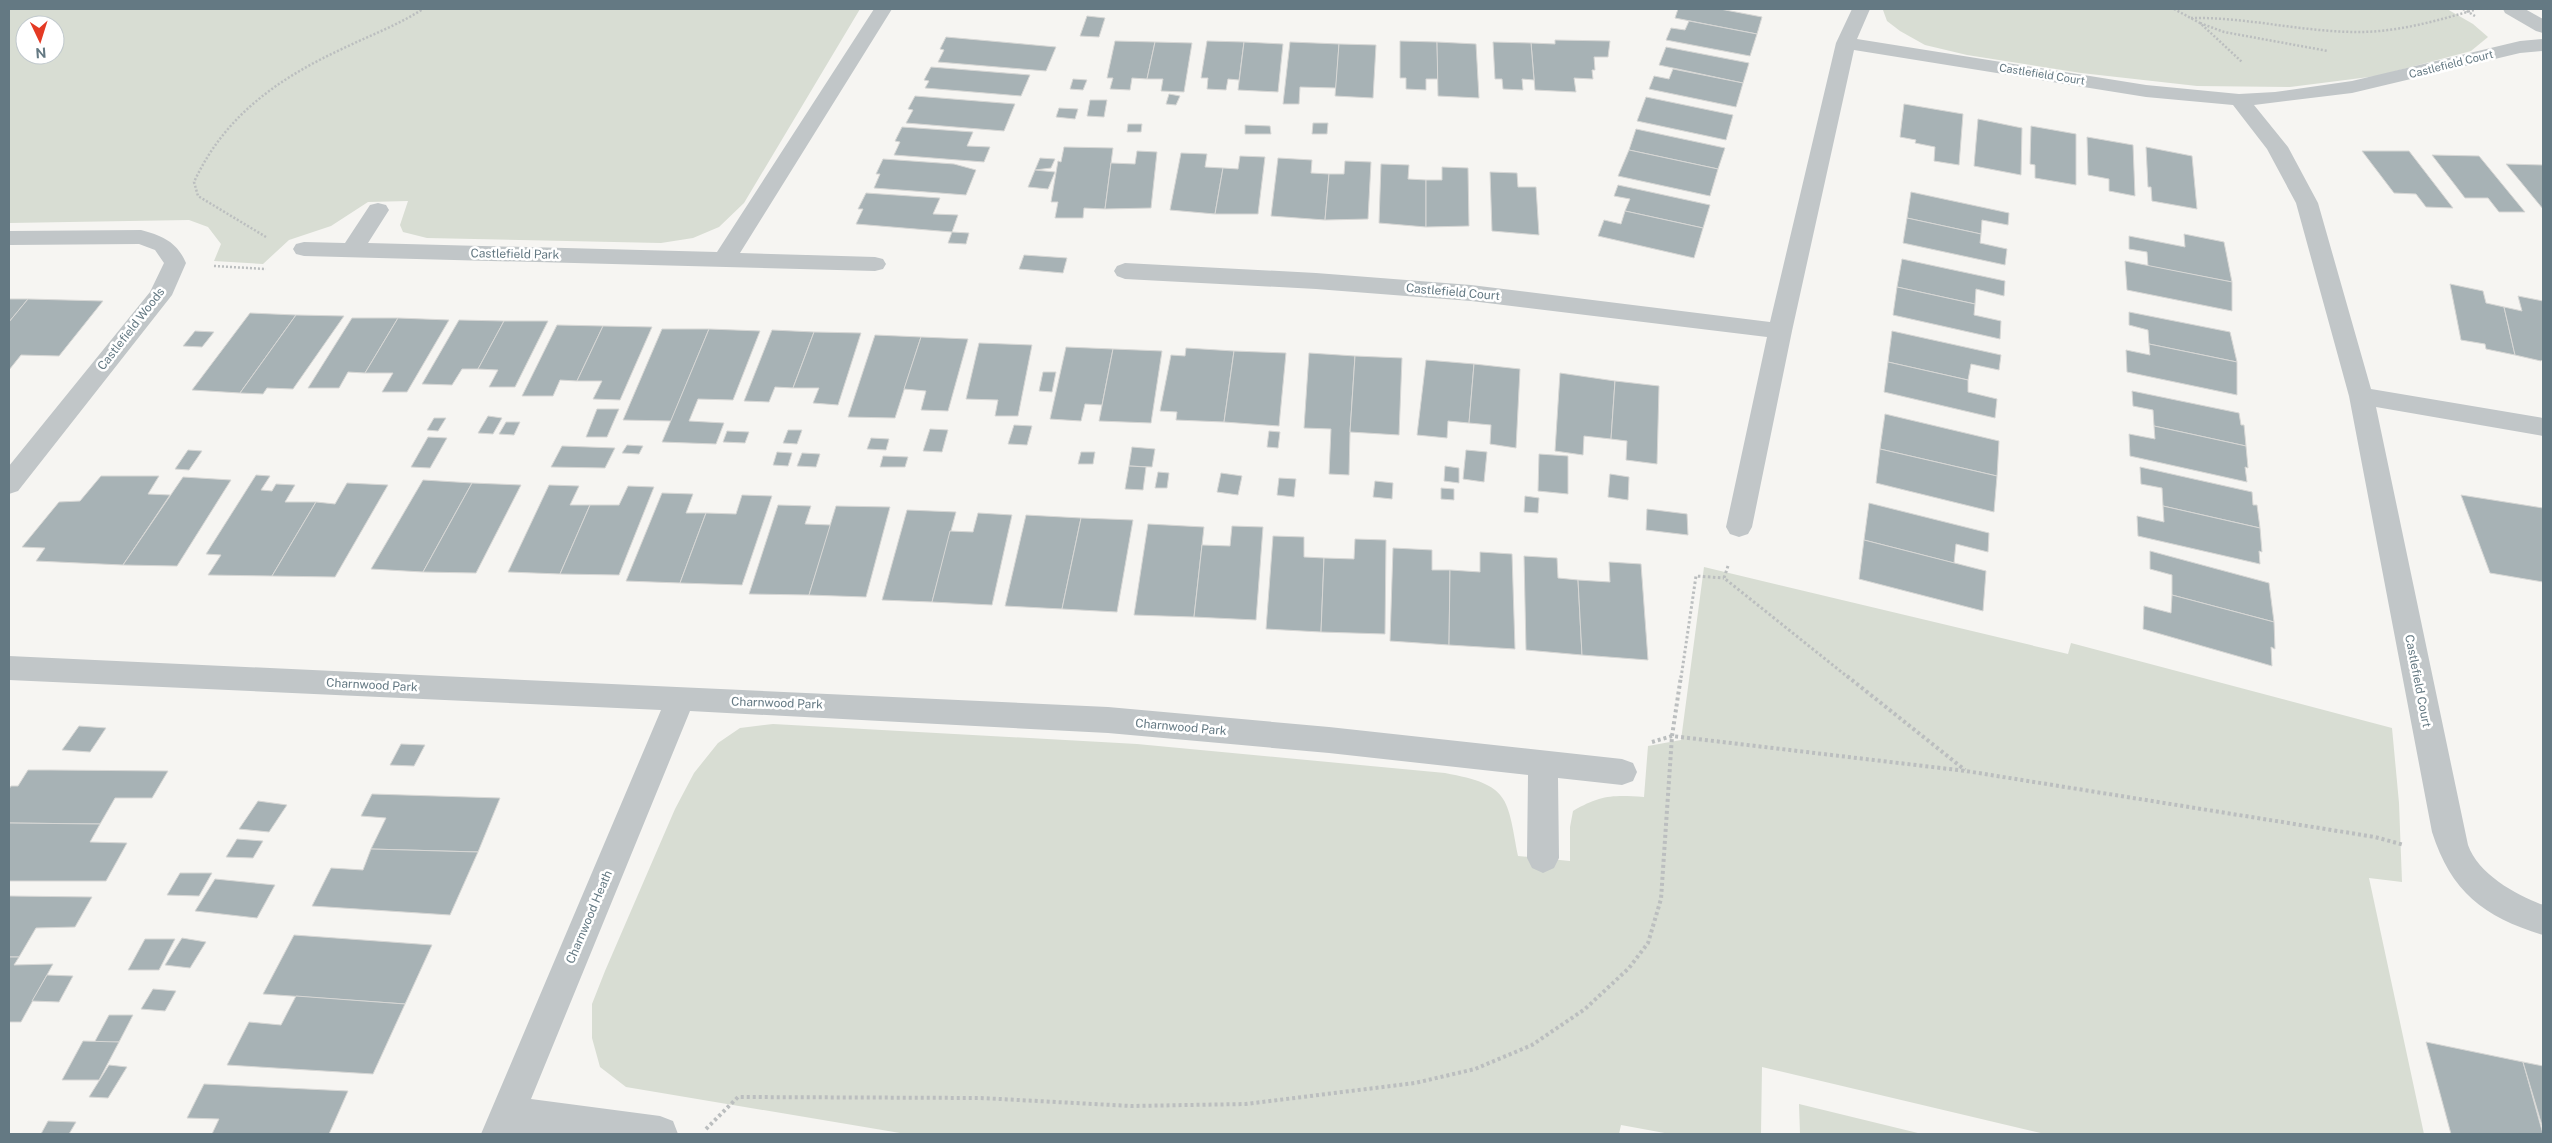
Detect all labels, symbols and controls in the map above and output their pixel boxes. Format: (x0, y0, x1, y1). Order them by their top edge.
north arrow (15, 15, 65, 65)
text: N (35, 45, 47, 61)
street label: Castlefield Court (2408, 48, 2494, 80)
street label: Castlefield Court (1998, 61, 2086, 87)
street label: Castlefield Park (471, 246, 560, 262)
street label: Castlefield Court (1405, 281, 1501, 303)
street label: Castlefield Woods (95, 285, 167, 373)
street label: Castlefield Court (2402, 633, 2434, 729)
street label: Charnwood Park (326, 676, 418, 694)
street label: Charnwood Park (731, 694, 823, 712)
street label: Charnwood Park (1135, 716, 1228, 738)
street label: Charnwood Heath (563, 868, 615, 966)

